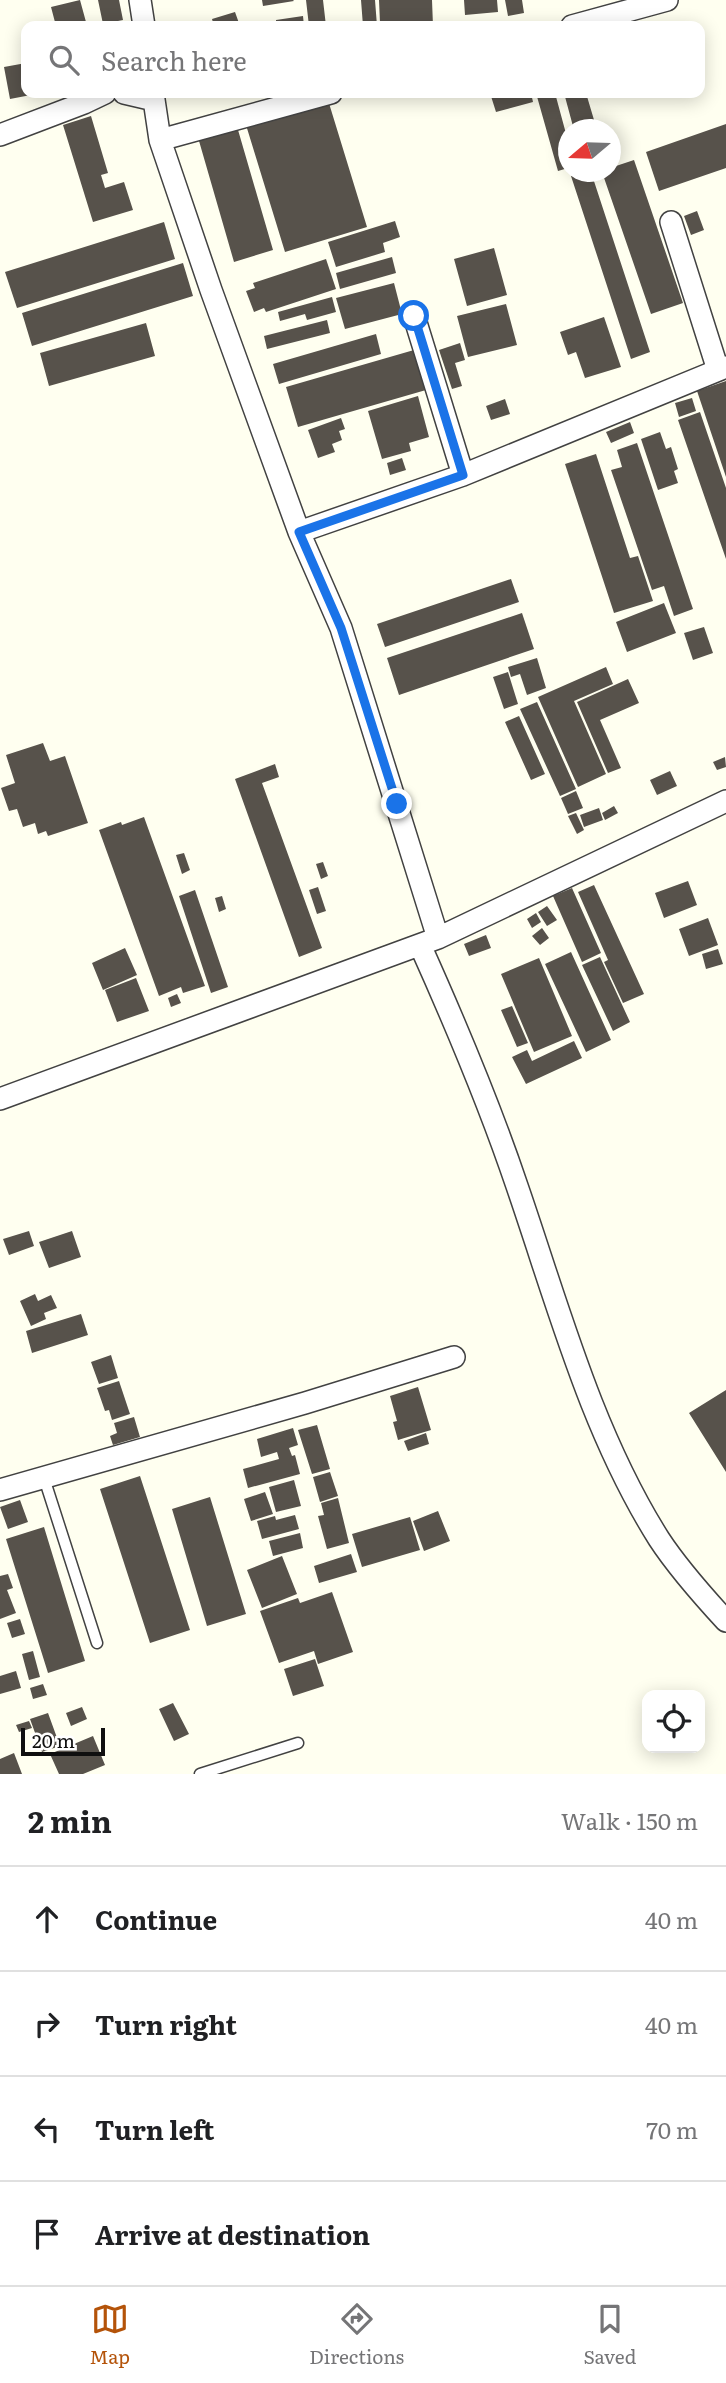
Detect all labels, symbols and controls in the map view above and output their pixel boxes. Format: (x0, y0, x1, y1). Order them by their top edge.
search box (21, 21, 705, 98)
text: Search here (101, 40, 247, 79)
icon: search (45, 41, 83, 79)
north arrow (558, 119, 621, 182)
route start (398, 300, 429, 331)
route end (381, 788, 412, 819)
map controls (642, 1690, 705, 1753)
button: locate (642, 1690, 705, 1753)
scale bar (21, 1725, 105, 1757)
text: 20 m (32, 1726, 75, 1754)
text: 2 min (28, 1798, 112, 1842)
text: Walk · 150 m (561, 1803, 698, 1837)
text: Continue (95, 1899, 217, 1938)
icon: ahead (28, 1900, 66, 1938)
text: 40 m (645, 1902, 698, 1936)
text: Turn right (95, 2004, 237, 2043)
icon: right (28, 2005, 66, 2043)
text: 40 m (645, 2007, 698, 2041)
text: Turn left (95, 2109, 214, 2148)
icon: left (28, 2110, 66, 2148)
text: 70 m (646, 2112, 698, 2146)
text: Arrive at destination (95, 2214, 370, 2253)
icon: arrive (28, 2215, 66, 2253)
tab: Map (90, 2300, 130, 2370)
tab: Directions (309, 2300, 404, 2370)
tab: Saved (583, 2300, 636, 2370)

